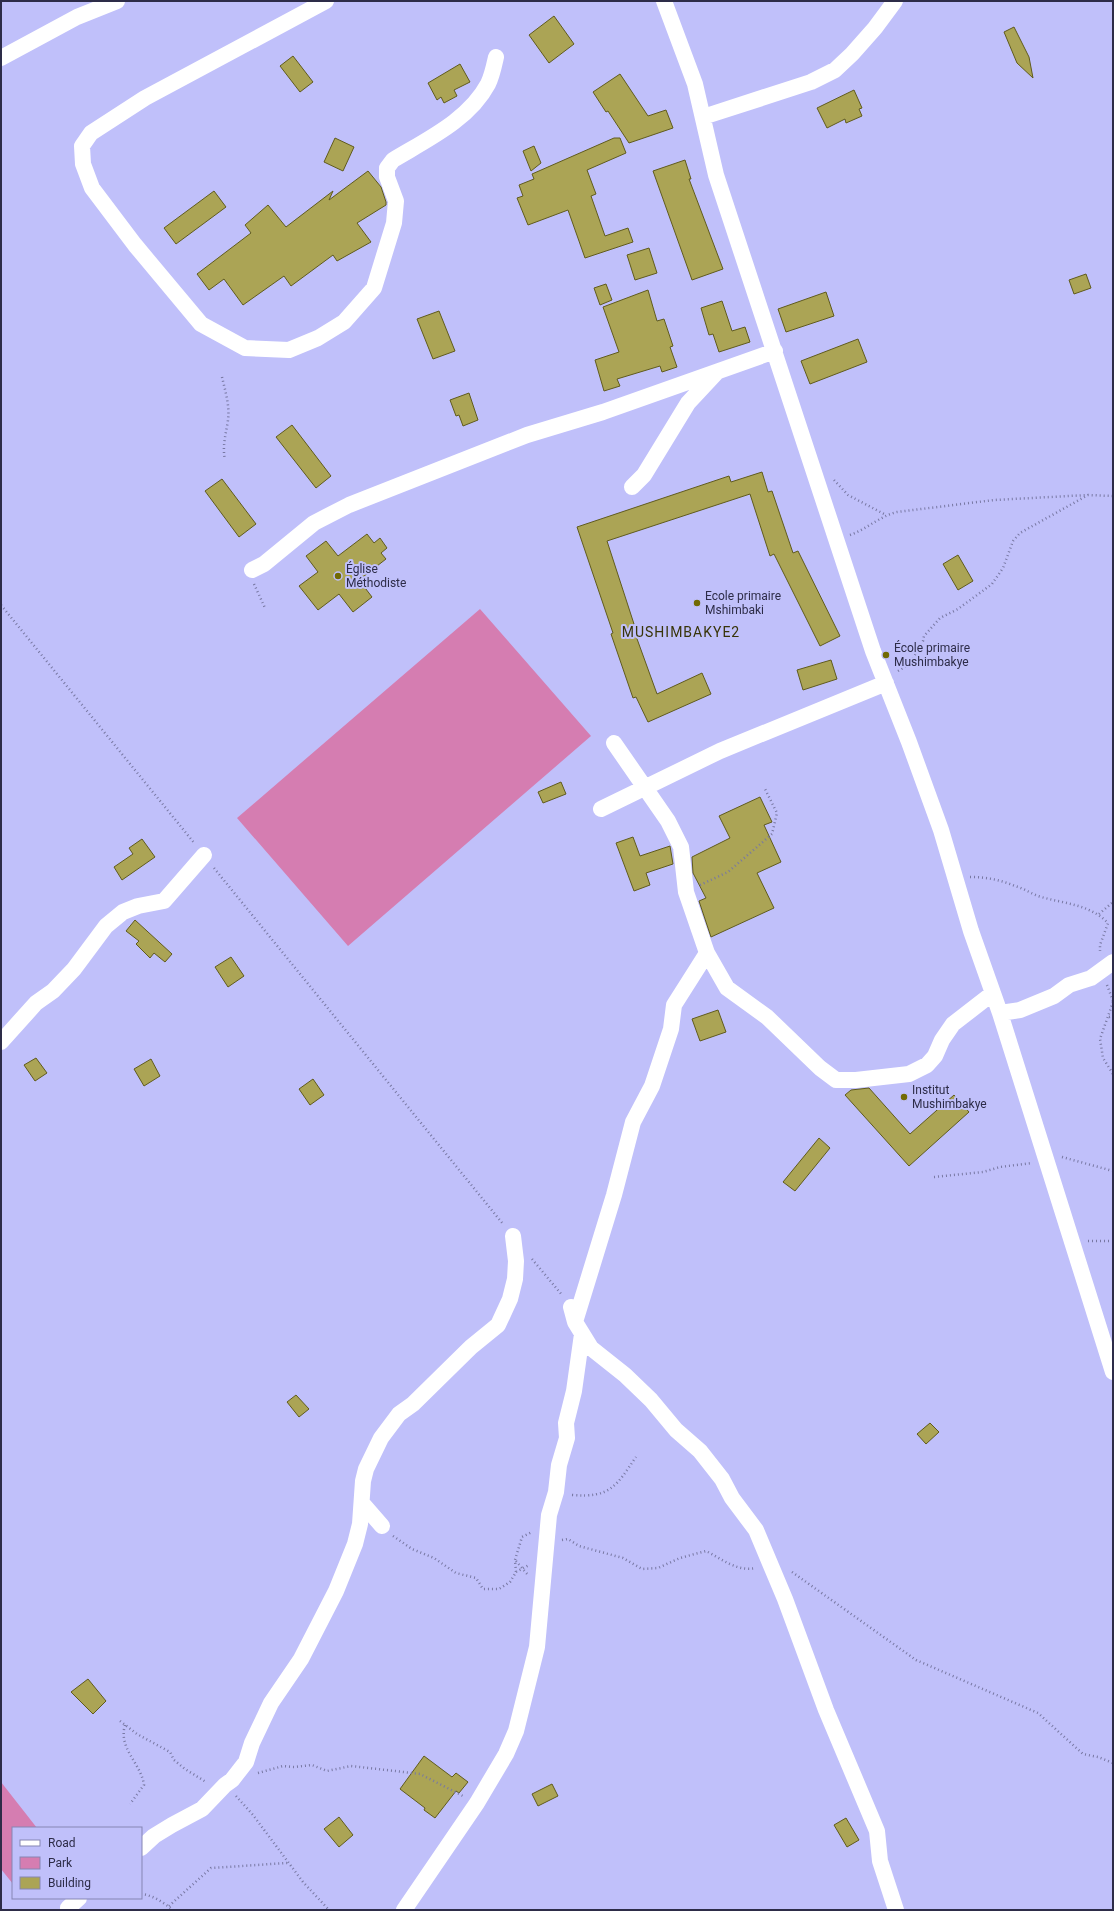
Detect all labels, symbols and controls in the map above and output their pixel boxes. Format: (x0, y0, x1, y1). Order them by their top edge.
place label: Église Méthodiste (346, 561, 406, 590)
marker: Église Méthodiste (333, 571, 343, 581)
place label: Ecole primaire Mshimbaki (705, 589, 781, 617)
marker: Ecole primaire Mshimbaki (692, 598, 702, 608)
district label: MUSHIMBAKYE2 (622, 624, 740, 640)
place label: École primaire Mushimbakye (894, 640, 970, 669)
marker: École primaire Mushimbakye (881, 650, 891, 660)
place label: Institut Mushimbakye (912, 1083, 987, 1111)
marker: Institut Mushimbakye (899, 1092, 909, 1102)
legend (12, 1827, 142, 1899)
text: Road (48, 1836, 76, 1850)
text: Park (48, 1856, 73, 1870)
text: Building (48, 1876, 91, 1890)

